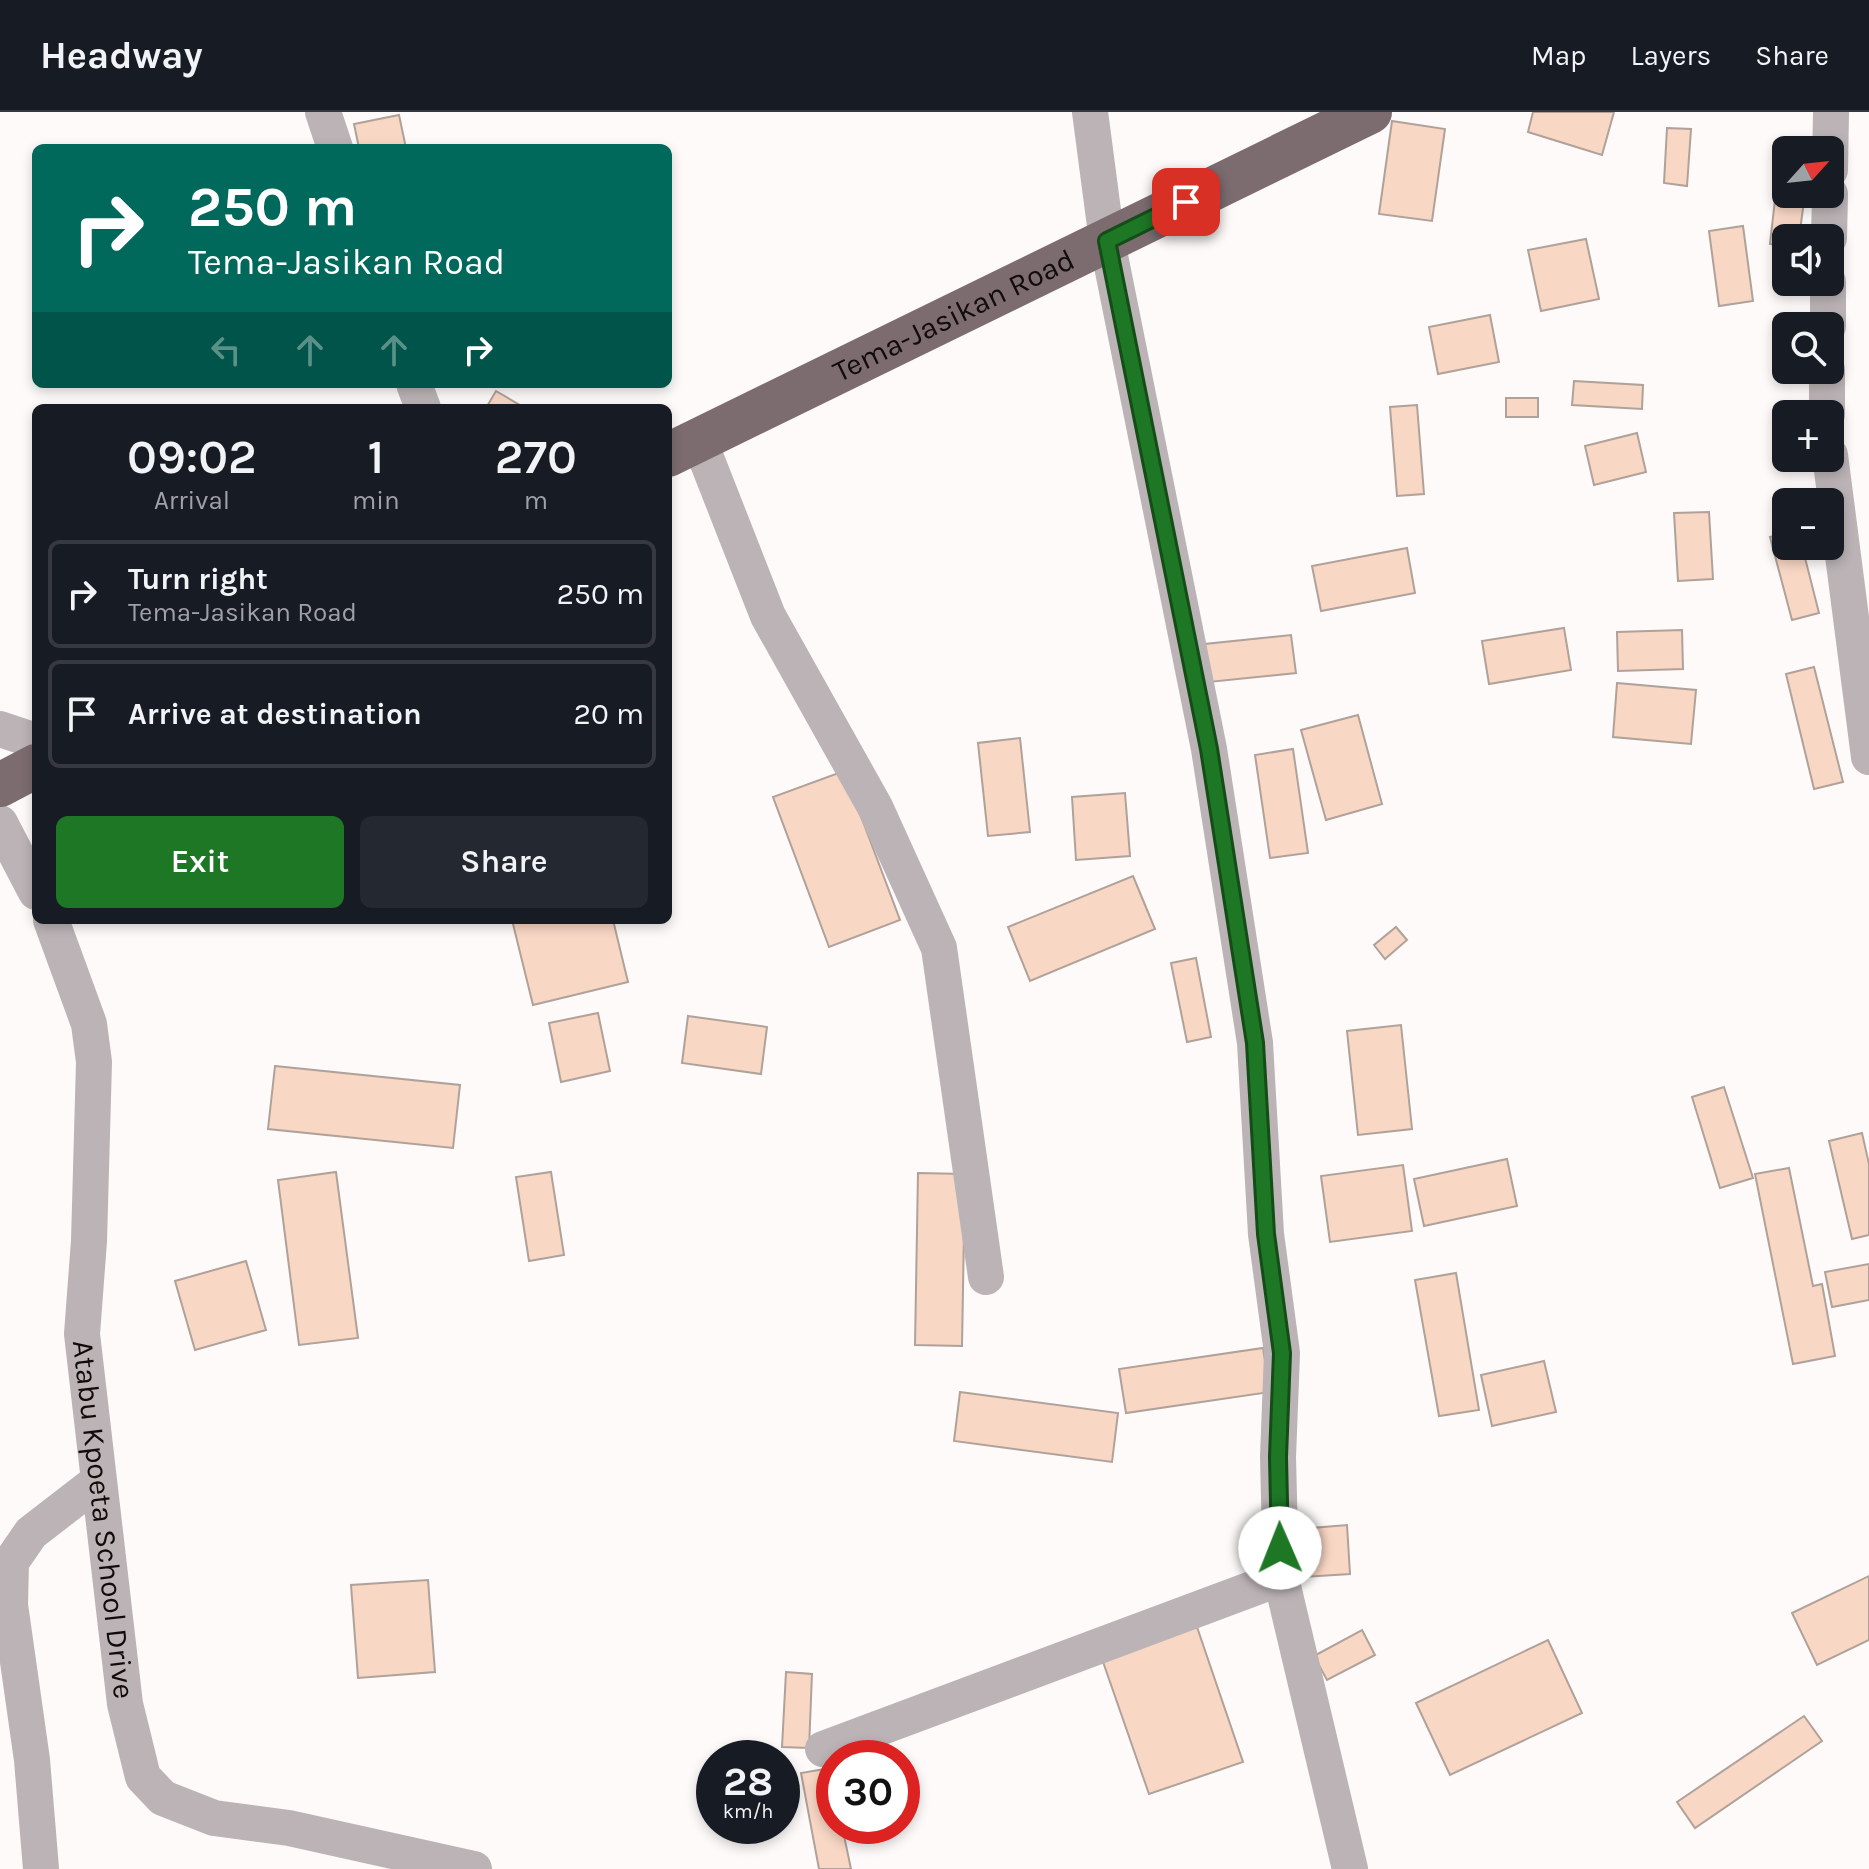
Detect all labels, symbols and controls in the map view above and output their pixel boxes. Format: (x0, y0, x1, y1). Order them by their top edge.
text: Headway (40, 33, 203, 78)
text: Map (1531, 39, 1586, 72)
text: Layers (1630, 39, 1711, 72)
text: Share (1755, 39, 1829, 72)
north arrow (1772, 136, 1844, 208)
map controls (1772, 136, 1844, 560)
pin (1152, 168, 1220, 236)
text: 250 m (188, 174, 357, 239)
icon: right (56, 176, 160, 280)
icon: arrive (1164, 180, 1208, 224)
button: sound (1772, 224, 1844, 296)
text: Tema-Jasikan Road (188, 241, 505, 283)
street label: Tema-Jasikan Road (827, 241, 1080, 390)
button: search (1772, 312, 1844, 384)
icon: left (204, 328, 248, 372)
icon: ahead (288, 328, 332, 372)
icon: ahead (372, 328, 416, 372)
icon: right (456, 328, 500, 372)
button: + (1772, 400, 1844, 472)
text: 09:02 (127, 429, 257, 485)
text: 1 (367, 429, 384, 485)
text: 270 (495, 429, 577, 485)
text: Arrival (154, 485, 230, 516)
text: min (352, 485, 400, 516)
text: m (524, 485, 548, 516)
button: − (1772, 488, 1844, 560)
text: Turn right (128, 561, 268, 597)
icon: right (60, 572, 104, 616)
text: 250 m (557, 576, 644, 612)
text: Tema-Jasikan Road (128, 597, 357, 628)
icon: arrive (60, 692, 104, 736)
text: Arrive at destination (128, 696, 422, 732)
text: 20 m (574, 696, 644, 732)
button: Exit (56, 816, 344, 908)
button: Share (360, 816, 648, 908)
street label: Atabu Kpoeta School Drive (65, 1338, 142, 1701)
position arrow (1238, 1506, 1322, 1590)
speed limit sign: 30 (816, 1740, 920, 1844)
text: 28 (723, 1758, 773, 1805)
text: km/h (723, 1800, 773, 1823)

